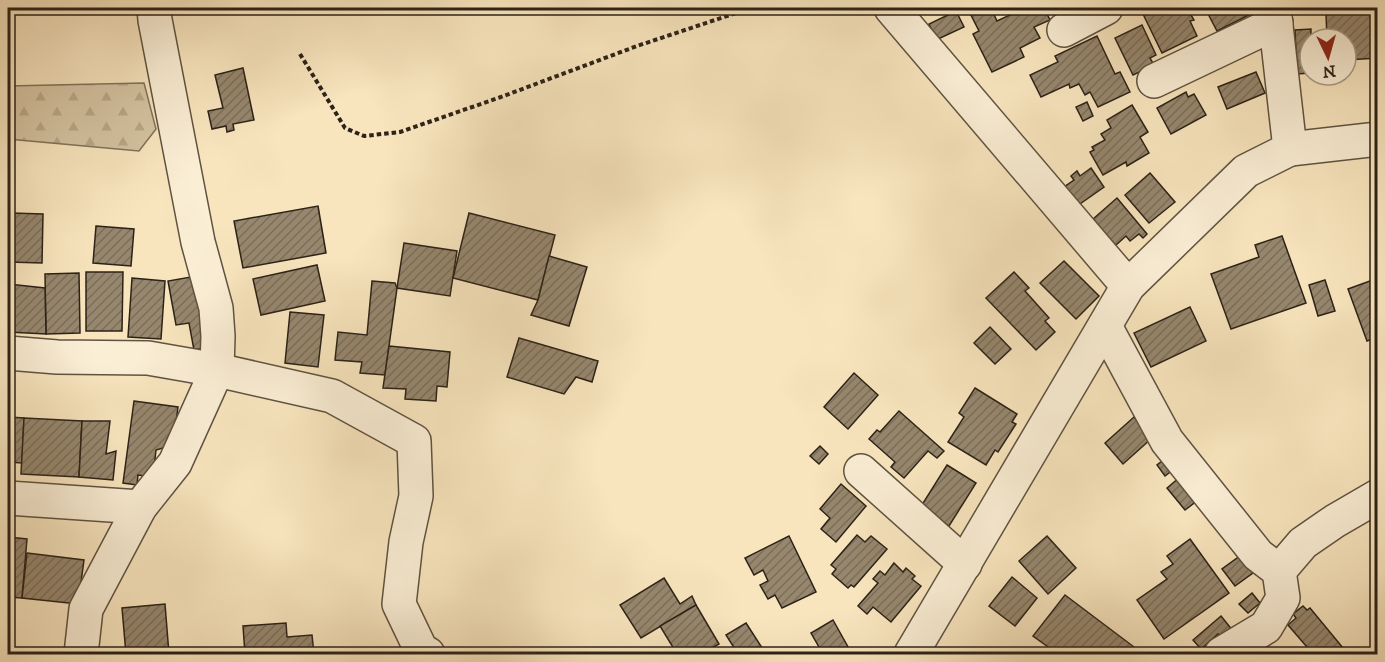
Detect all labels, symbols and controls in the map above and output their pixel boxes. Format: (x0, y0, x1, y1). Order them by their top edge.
north arrow (1298, 27, 1358, 87)
text: N (1322, 60, 1337, 81)

